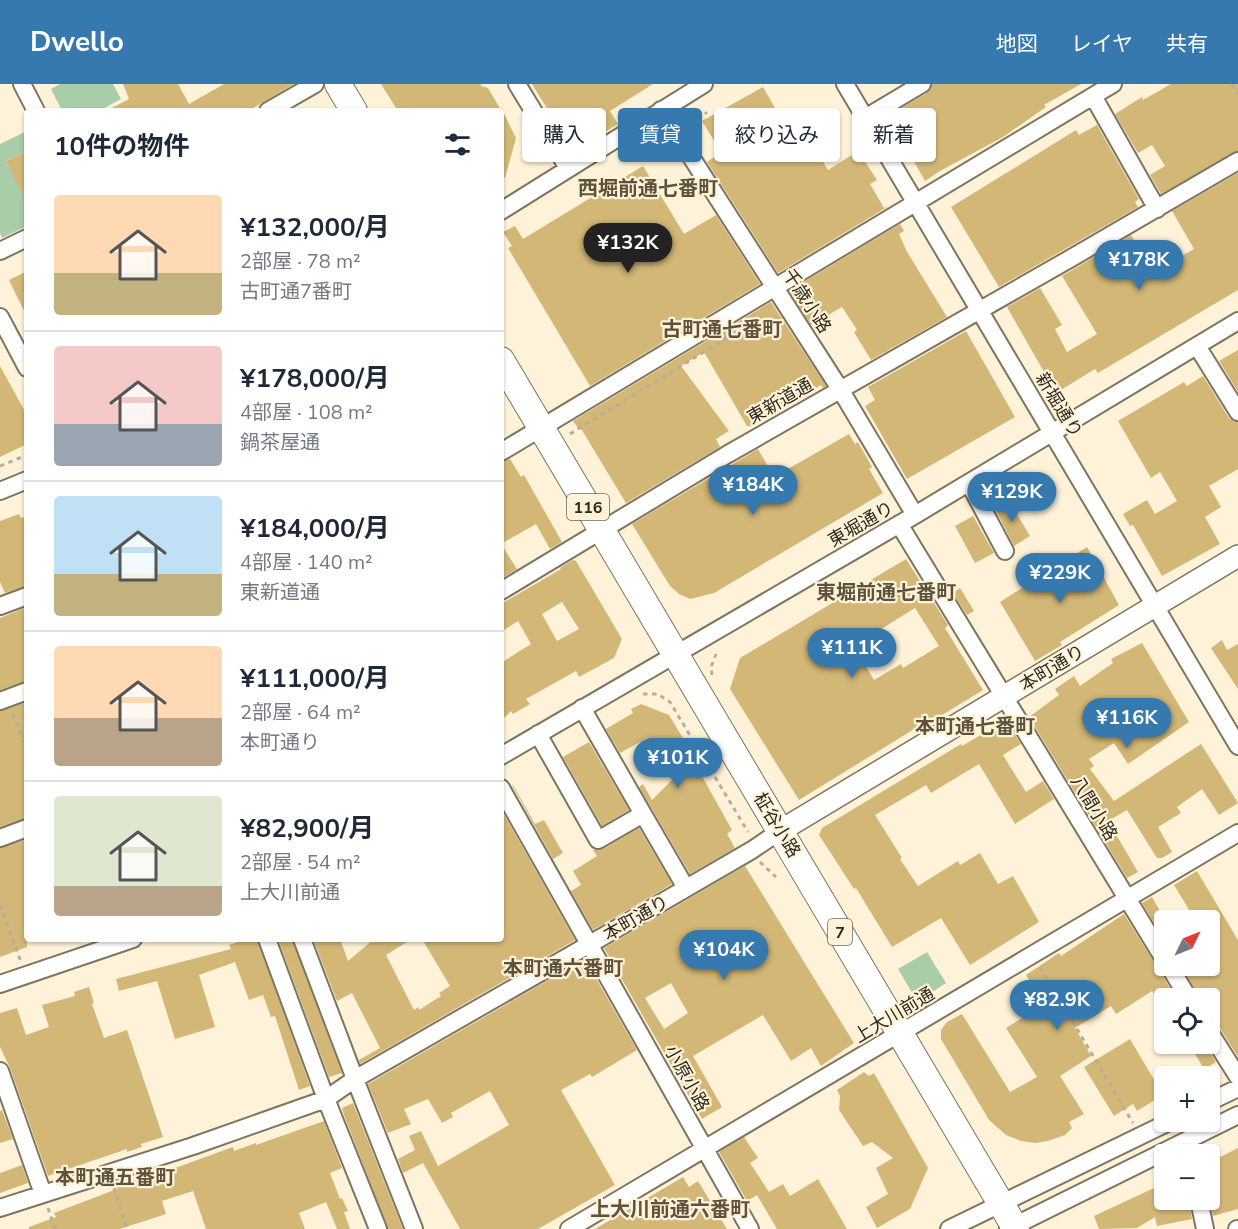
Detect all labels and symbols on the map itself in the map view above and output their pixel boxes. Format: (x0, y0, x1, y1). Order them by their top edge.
district label: 西堀前通七番町 (578, 175, 718, 202)
pin: ¥132K (586, 223, 670, 274)
pin: ¥178K (1097, 240, 1181, 291)
street label: 千歳小路 (777, 264, 837, 338)
district label: 古町通七番町 (662, 316, 782, 343)
street label: 新堀通り (1030, 368, 1088, 442)
street label: 東新道通 (743, 373, 817, 429)
pin: ¥184K (711, 465, 795, 516)
pin: ¥129K (970, 472, 1054, 523)
road number: 116 (567, 494, 609, 520)
street label: 東堀通り (824, 496, 898, 552)
pin: ¥229K (1018, 553, 1102, 604)
district label: 東堀前通七番町 (816, 579, 956, 606)
pin: ¥111K (810, 628, 894, 679)
street label: 本町通り (1015, 639, 1089, 697)
pin: ¥116K (1085, 698, 1169, 749)
district label: 本町通七番町 (915, 713, 1035, 740)
pin: ¥101K (636, 738, 720, 789)
street label: 八間小路 (1065, 771, 1123, 845)
street label: 柾谷小路 (748, 788, 806, 862)
street label: 本町通り (599, 890, 673, 946)
north arrow (1154, 910, 1220, 976)
road number: 7 (828, 919, 852, 945)
pin: ¥104K (682, 930, 766, 981)
district label: 本町通六番町 (503, 955, 623, 982)
pin: ¥82.9K (1008, 980, 1106, 1031)
street label: 上大川前通 (849, 982, 939, 1048)
street label: 小原小路 (659, 1041, 715, 1115)
district label: 本町通五番町 (55, 1164, 175, 1191)
district label: 上大川前通六番町 (590, 1196, 750, 1223)

